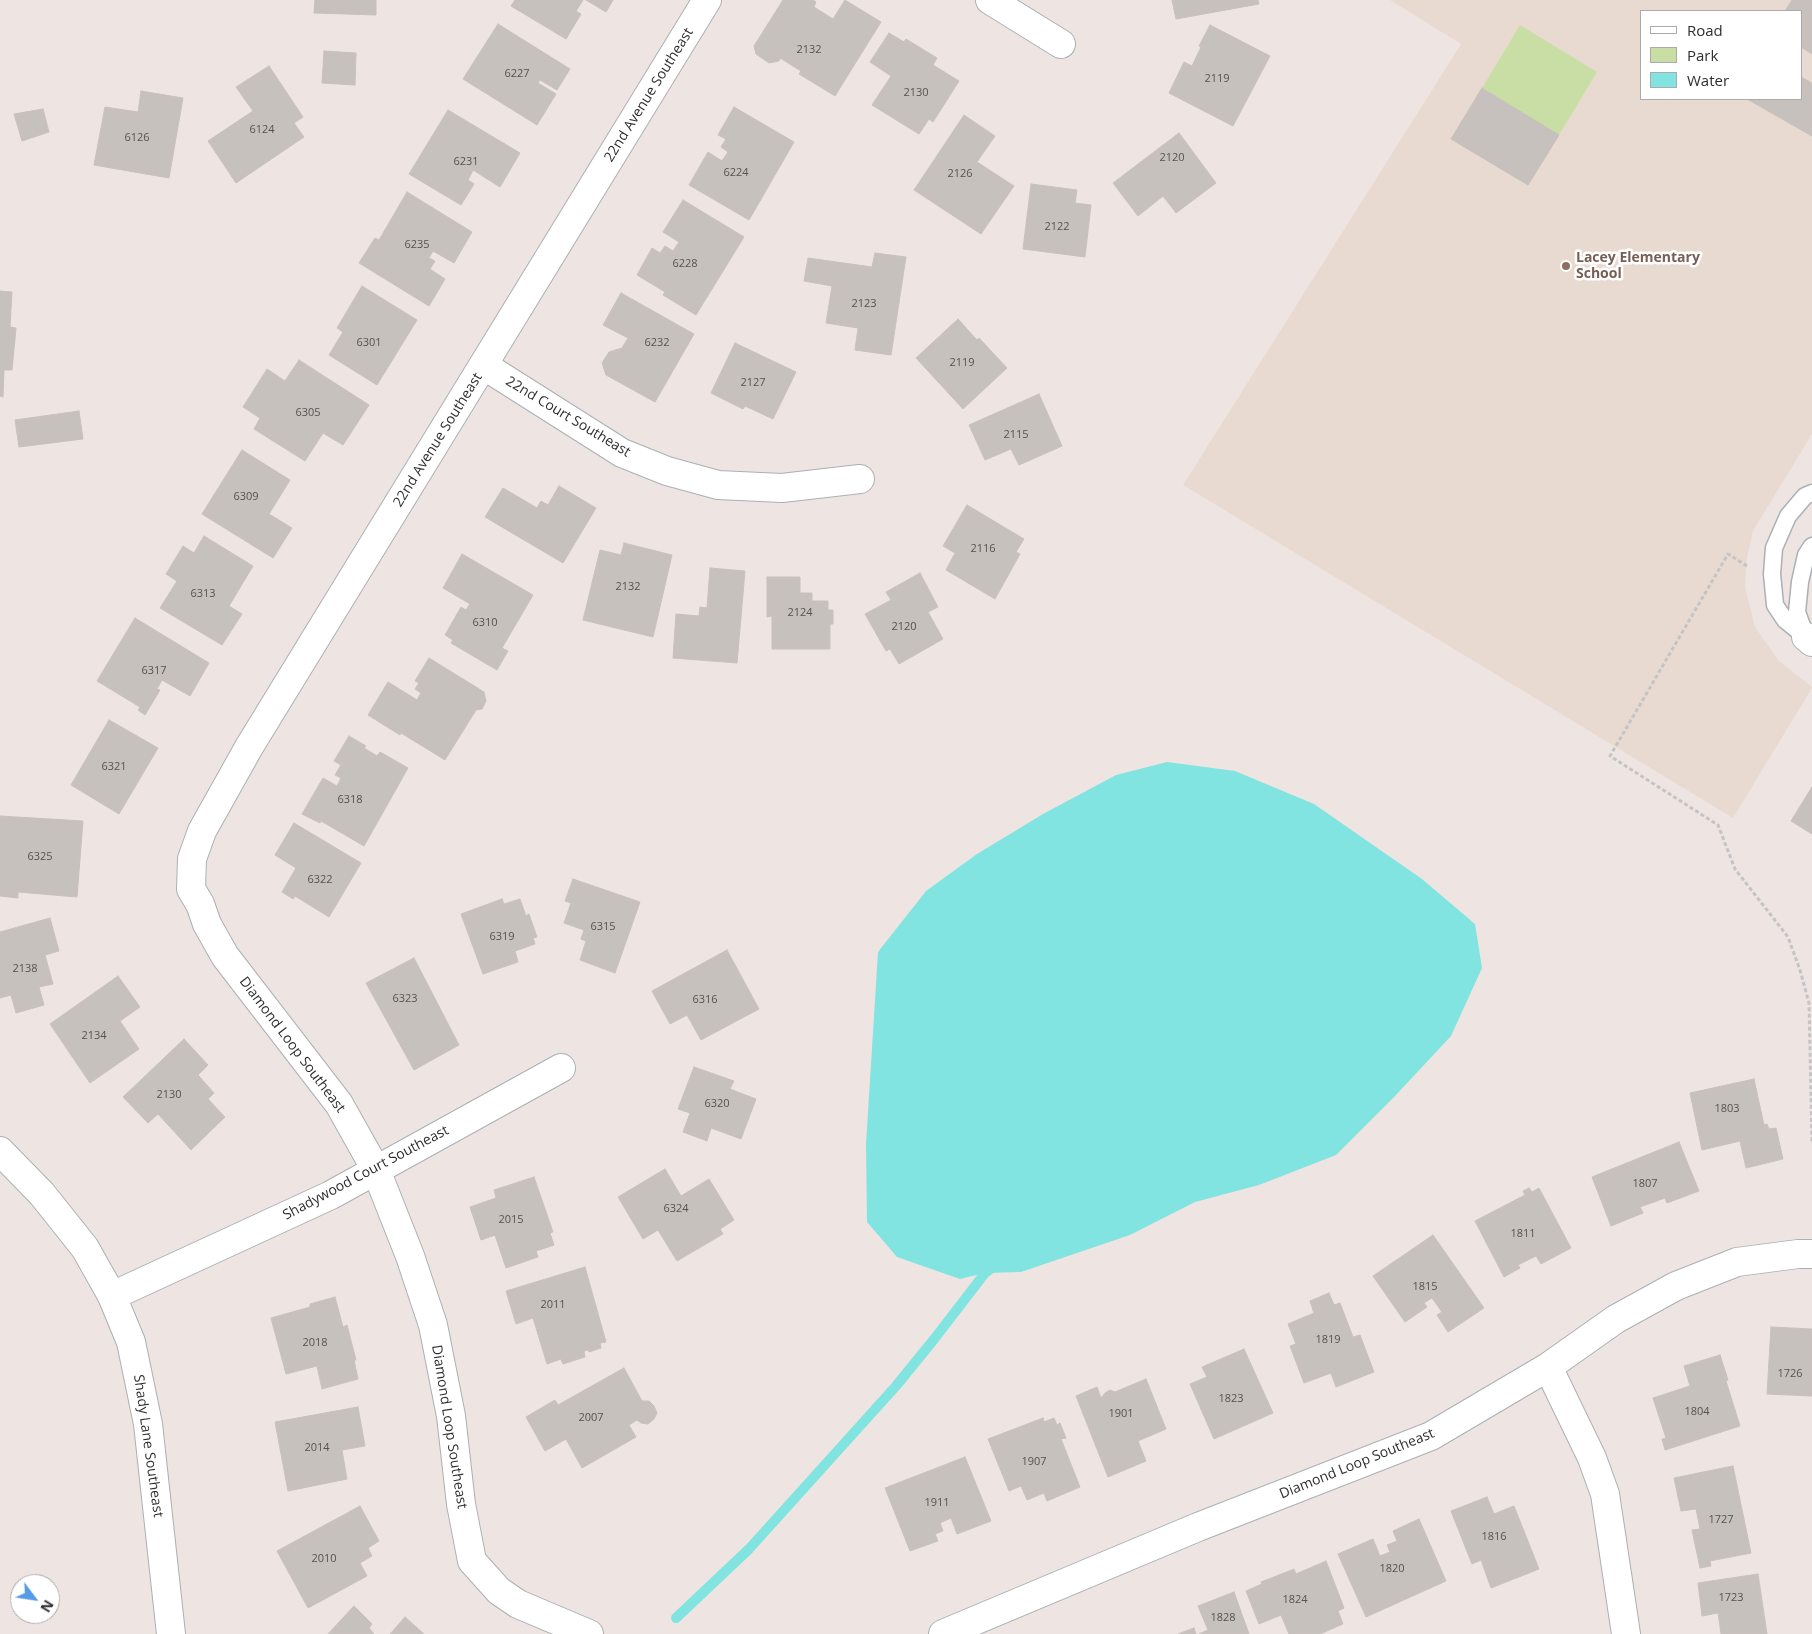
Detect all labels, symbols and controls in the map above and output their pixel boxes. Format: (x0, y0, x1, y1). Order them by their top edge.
legend (1640, 10, 1802, 100)
text: Road (1687, 20, 1723, 40)
street label: 22nd Avenue Southeast (601, 25, 697, 165)
house number: 2132 (796, 43, 822, 57)
text: Park (1687, 45, 1718, 65)
house number: 6227 (504, 67, 530, 81)
text: Water (1687, 70, 1729, 90)
house number: 2119 (1204, 72, 1230, 86)
house number: 2130 (903, 86, 929, 100)
house number: 6124 (249, 123, 275, 137)
house number: 6126 (124, 131, 150, 145)
house number: 2120 (1159, 151, 1185, 165)
house number: 6231 (453, 155, 479, 169)
house number: 6224 (723, 166, 749, 180)
house number: 2126 (947, 167, 973, 181)
house number: 2122 (1044, 220, 1070, 234)
house number: 6235 (404, 238, 430, 252)
place label: Lacey Elementary School (1576, 250, 1700, 282)
house number: 6228 (672, 257, 698, 271)
marker: Lacey Elementary School (1560, 260, 1572, 272)
house number: 2123 (851, 297, 877, 311)
house number: 6301 (356, 336, 382, 350)
house number: 6232 (644, 336, 670, 350)
house number: 2119 (949, 356, 975, 370)
street label: 22nd Avenue Southeast (390, 370, 486, 510)
street label: 22nd Court Southeast (503, 373, 633, 461)
house number: 2127 (740, 376, 766, 390)
house number: 6305 (295, 406, 321, 420)
house number: 2115 (1003, 428, 1029, 442)
house number: 6309 (233, 490, 259, 504)
house number: 2116 (970, 542, 996, 556)
house number: 2132 (615, 580, 641, 594)
house number: 6313 (190, 587, 216, 601)
house number: 2124 (787, 606, 813, 620)
house number: 6310 (472, 616, 498, 630)
house number: 2120 (891, 620, 917, 634)
house number: 6317 (141, 664, 167, 678)
house number: 6321 (101, 760, 127, 774)
house number: 6318 (337, 793, 363, 807)
house number: 6325 (27, 850, 53, 864)
house number: 6322 (307, 873, 333, 887)
house number: 6315 (590, 920, 616, 934)
house number: 6319 (489, 930, 515, 944)
house number: 2138 (12, 962, 38, 976)
street label: Diamond Loop Southeast (235, 974, 349, 1116)
house number: 6323 (392, 992, 418, 1006)
house number: 6316 (692, 993, 718, 1007)
house number: 2134 (81, 1029, 107, 1043)
house number: 2130 (156, 1088, 182, 1102)
house number: 6320 (704, 1097, 730, 1111)
house number: 1803 (1714, 1102, 1740, 1116)
street label: Shadywood Court Southeast (280, 1122, 452, 1224)
house number: 1807 (1632, 1177, 1658, 1191)
house number: 6324 (663, 1202, 689, 1216)
house number: 2015 (498, 1213, 524, 1227)
house number: 1811 (1510, 1227, 1536, 1241)
house number: 1815 (1412, 1280, 1438, 1294)
house number: 2011 (540, 1298, 566, 1312)
house number: 1819 (1315, 1333, 1341, 1347)
house number: 2018 (302, 1336, 328, 1350)
street label: Diamond Loop Southeast (428, 1344, 470, 1510)
house number: 1726 (1777, 1367, 1803, 1381)
street label: Shady Lane Southeast (130, 1374, 166, 1518)
house number: 1823 (1218, 1392, 1244, 1406)
house number: 1804 (1684, 1405, 1710, 1419)
house number: 1901 (1108, 1407, 1134, 1421)
house number: 2007 (578, 1411, 604, 1425)
street label: Diamond Loop Southeast (1277, 1425, 1437, 1503)
house number: 2014 (304, 1441, 330, 1455)
house number: 1907 (1021, 1455, 1047, 1469)
house number: 1911 (924, 1496, 950, 1510)
house number: 1727 (1708, 1513, 1734, 1527)
house number: 1816 (1481, 1530, 1507, 1544)
house number: 2010 (311, 1552, 337, 1566)
house number: 1820 (1379, 1562, 1405, 1576)
north arrow (10, 1574, 60, 1624)
house number: 1723 (1718, 1591, 1744, 1605)
house number: 1824 (1282, 1593, 1308, 1607)
text: N (36, 1597, 59, 1616)
house number: 1828 (1210, 1611, 1236, 1625)

